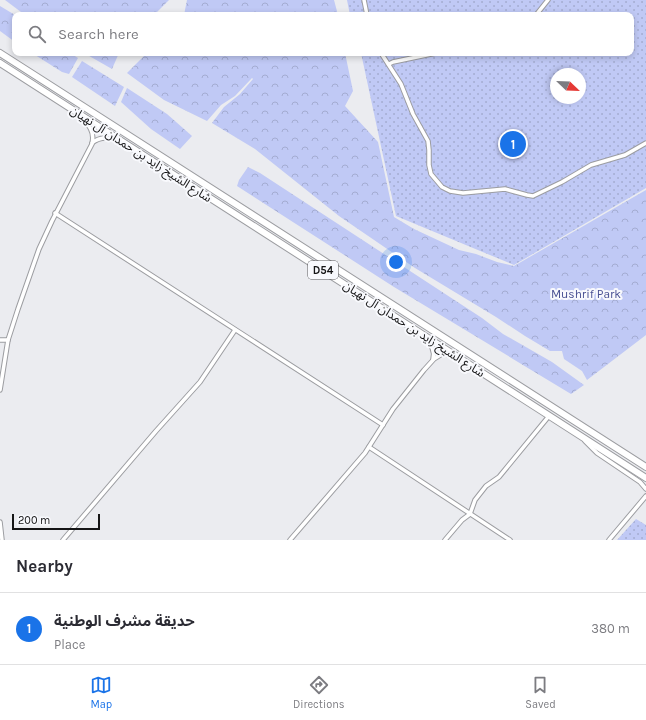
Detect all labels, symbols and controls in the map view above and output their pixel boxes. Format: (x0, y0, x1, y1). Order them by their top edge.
search box (12, 12, 634, 56)
icon: search (26, 23, 48, 45)
text: Search here (58, 25, 139, 43)
north arrow (550, 68, 586, 104)
street label: شارع الشيخ زايد بن حمدان آل نهيان (66, 103, 214, 207)
pin: 1 (500, 129, 526, 159)
your location (386, 252, 406, 272)
road number: D54 (308, 261, 338, 279)
street label: شارع الشيخ زايد بن حمدان آل نهيان (339, 278, 487, 382)
park label: Mushrif Park (551, 287, 621, 301)
scale bar (12, 512, 100, 531)
text: 200 m (18, 514, 50, 527)
text: Nearby (16, 556, 73, 576)
text: حديقة مشرف الوطنية (54, 612, 195, 630)
text: 1 (27, 621, 31, 636)
text: 380 m (591, 621, 630, 636)
text: Place (54, 637, 85, 652)
tab: Map (90, 674, 112, 711)
tab: Directions (293, 674, 345, 711)
tab: Saved (525, 674, 556, 711)

